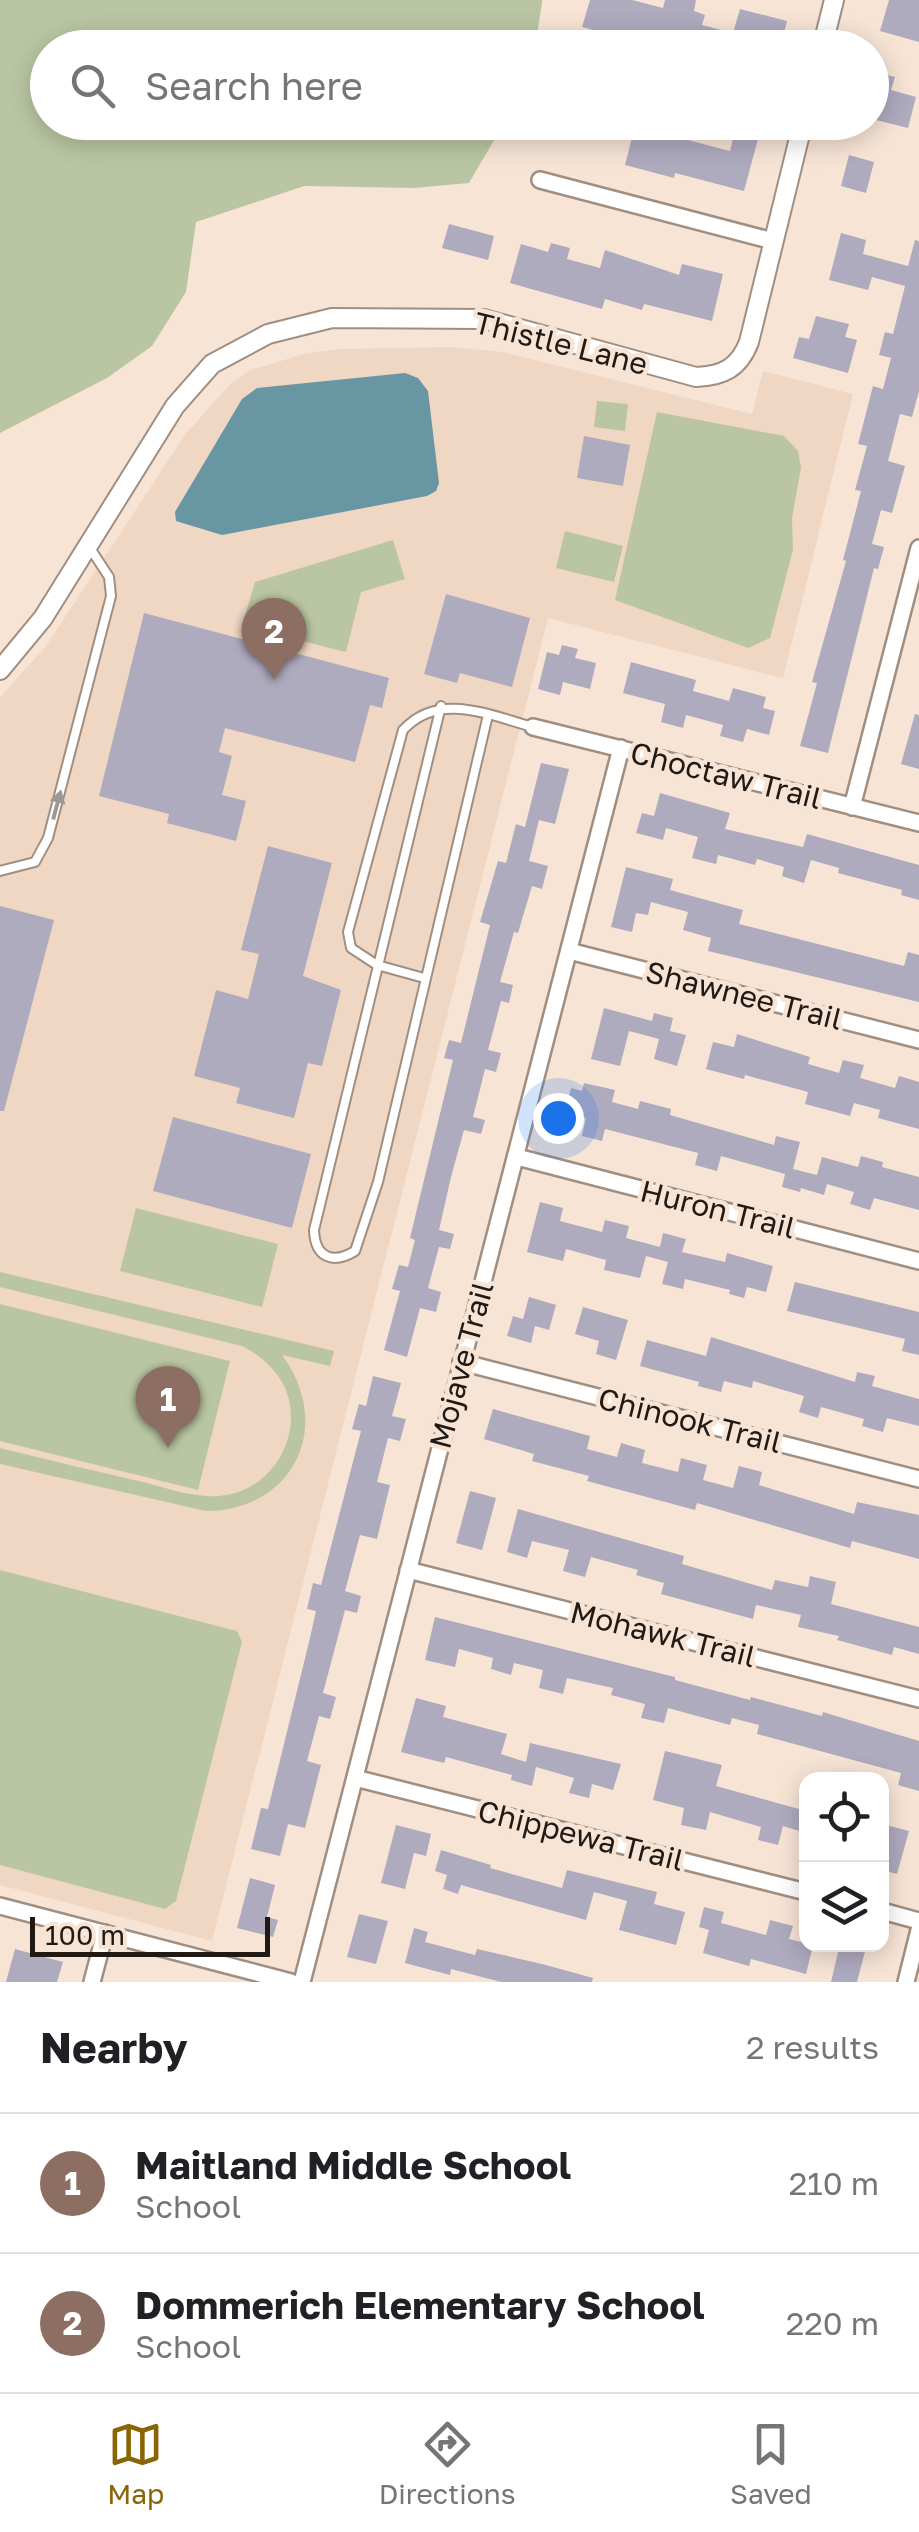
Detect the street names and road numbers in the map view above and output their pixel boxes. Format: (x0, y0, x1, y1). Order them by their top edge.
street label: Thistle Lane (471, 304, 651, 382)
street label: Choctaw Trail (627, 734, 825, 816)
street label: Shawnee Trail (642, 953, 846, 1037)
street label: Huron Trail (637, 1172, 799, 1246)
street label: Mojave Trail (421, 1278, 501, 1452)
street label: Chinook Trail (595, 1380, 785, 1460)
street label: Mohawk Trail (567, 1594, 759, 1674)
street label: Chippewa Trail (474, 1792, 688, 1878)

